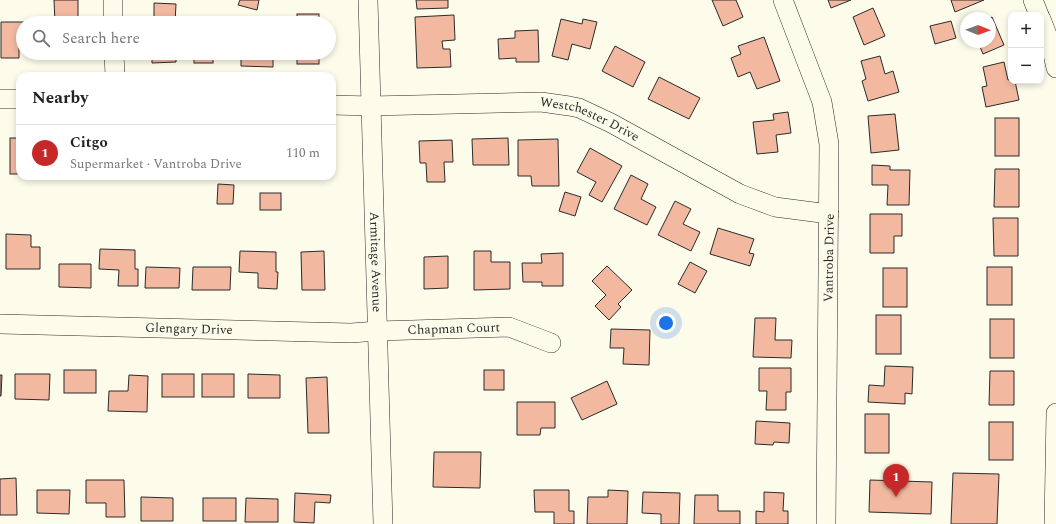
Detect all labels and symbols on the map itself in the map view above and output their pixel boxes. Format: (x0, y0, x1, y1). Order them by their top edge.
north arrow (960, 12, 996, 48)
street label: Westchester Drive (539, 92, 643, 147)
street label: Armitage Avenue (364, 211, 387, 312)
street label: Vantroba Drive (818, 214, 840, 302)
your location (656, 313, 676, 333)
street label: Chapman Court (407, 317, 501, 340)
street label: Glengary Drive (145, 318, 233, 340)
pin: 1 (883, 464, 909, 497)

